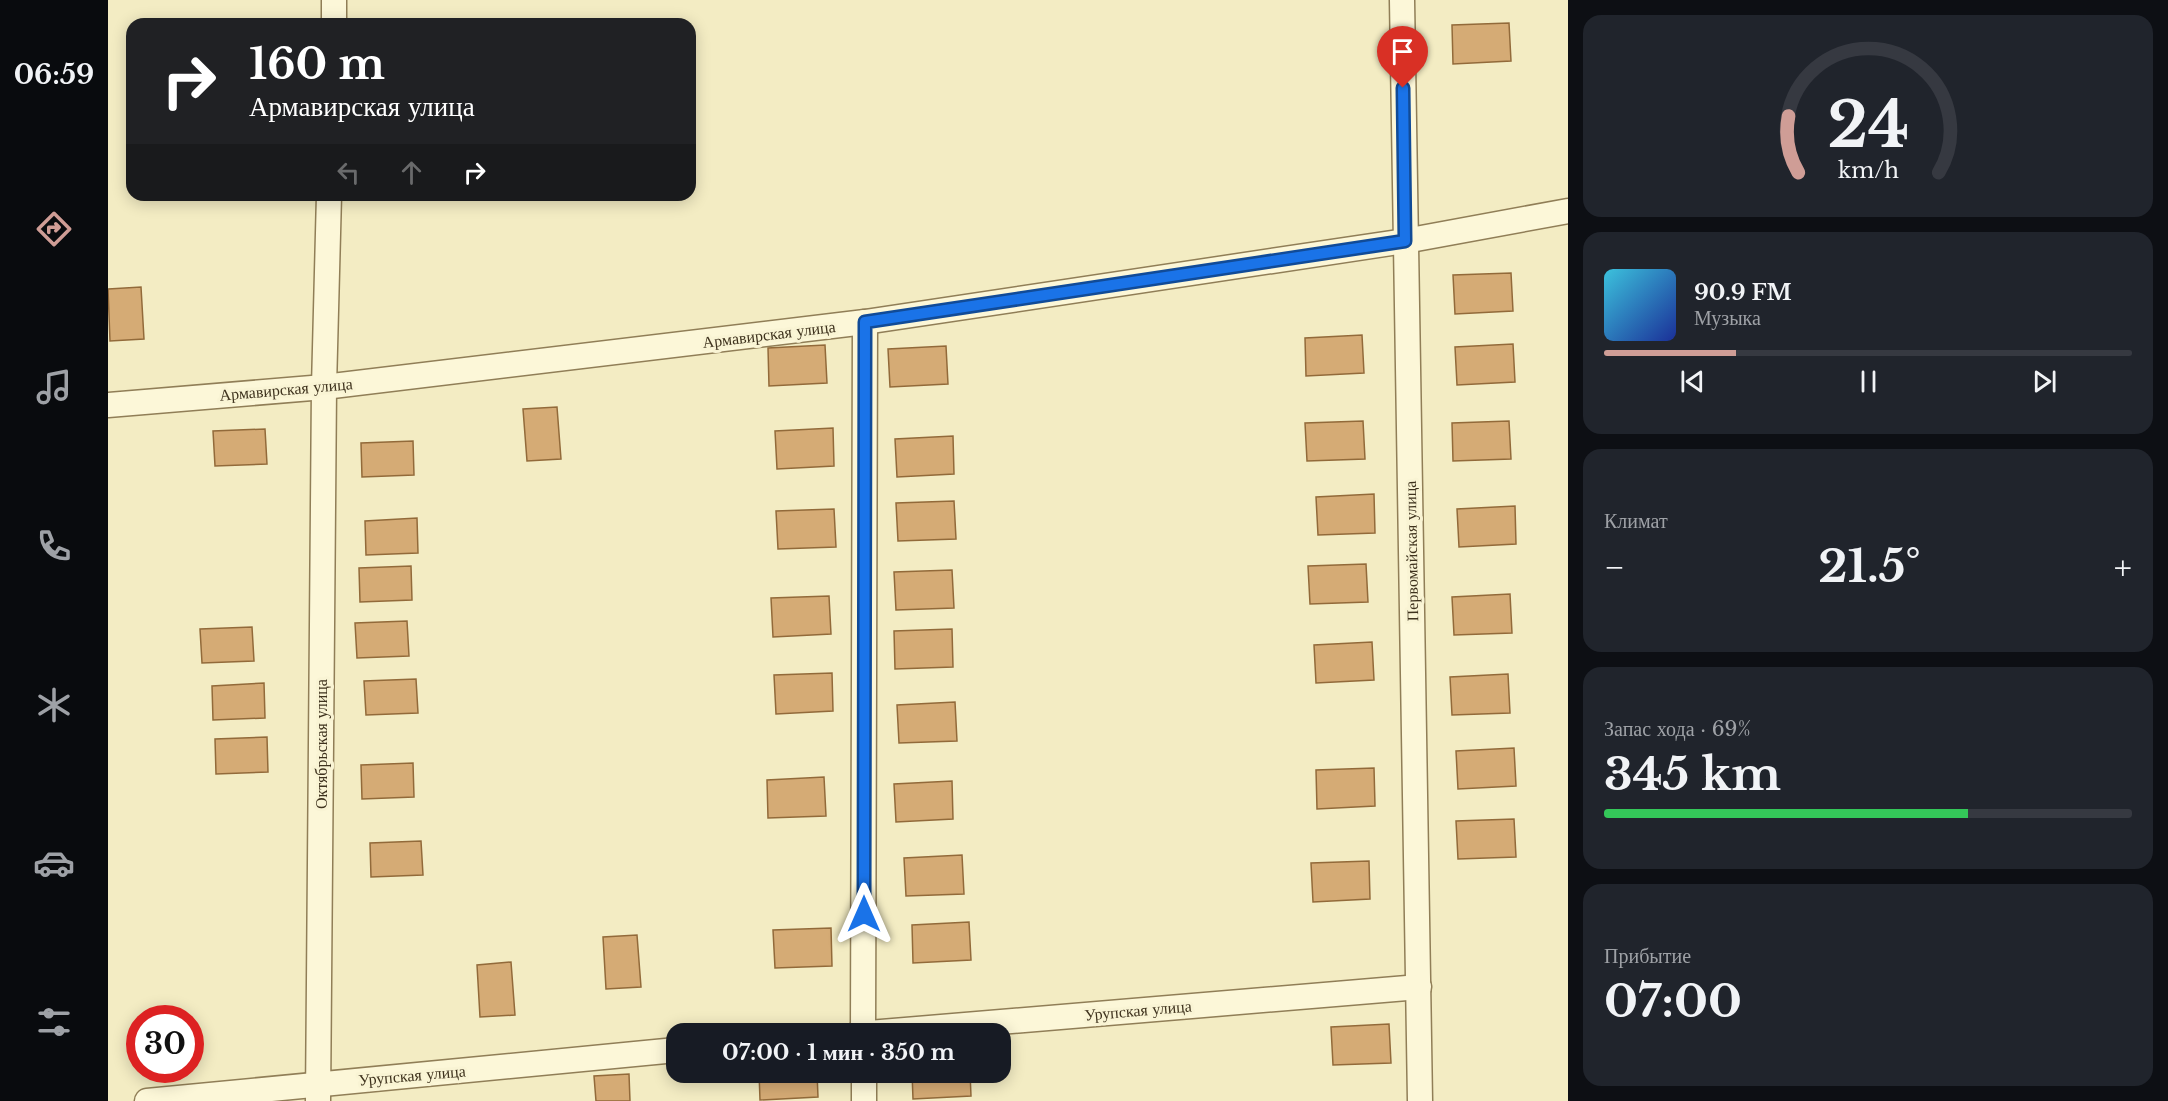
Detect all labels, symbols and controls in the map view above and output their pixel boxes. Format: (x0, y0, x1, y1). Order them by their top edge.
pin (1377, 26, 1428, 88)
icon: arrive (1386, 35, 1419, 68)
text: 160 m (249, 38, 385, 90)
icon: right (150, 42, 228, 120)
text: 06:59 (14, 58, 94, 91)
text: 24 (1827, 86, 1909, 164)
text: Армавирская улица (249, 90, 475, 123)
icon: left (332, 156, 365, 189)
icon: ahead (395, 156, 428, 189)
icon: right (458, 156, 491, 189)
text: km/h (1838, 157, 1899, 184)
icon: directions (33, 208, 75, 250)
text: 90.9 FM (1694, 279, 1792, 306)
text: Музыка (1694, 306, 1761, 330)
street label: Армавирская улица (701, 316, 837, 352)
icon: previous (1676, 365, 1709, 398)
icon: pause (1852, 365, 1885, 398)
icon: next (2028, 365, 2061, 398)
icon: music (33, 366, 75, 408)
street label: Армавирская улица (219, 373, 353, 405)
street label: Первомайская улица (1400, 481, 1422, 621)
text: Климат (1604, 509, 1668, 533)
icon: phone (33, 525, 75, 567)
text: 21.5° (1818, 538, 1921, 594)
text: − (1604, 547, 1625, 588)
text: + (2114, 547, 2132, 588)
street label: Октябрьская улица (311, 679, 331, 809)
icon: climate (33, 684, 75, 726)
text: Запас хода · 69% (1604, 717, 1751, 741)
text: 345 km (1604, 746, 1781, 802)
icon: car (33, 842, 75, 884)
position arrow (832, 882, 896, 946)
text: Прибытие (1604, 944, 1691, 968)
text: 07:00 (1604, 973, 1742, 1029)
street label: Урупская улица (1084, 995, 1192, 1025)
icon: filters (33, 1001, 75, 1043)
speed limit sign: 30 (126, 1005, 204, 1083)
text: 07:00 · 1 мин · 350 m (722, 1039, 955, 1066)
street label: Урупская улица (358, 1060, 466, 1090)

